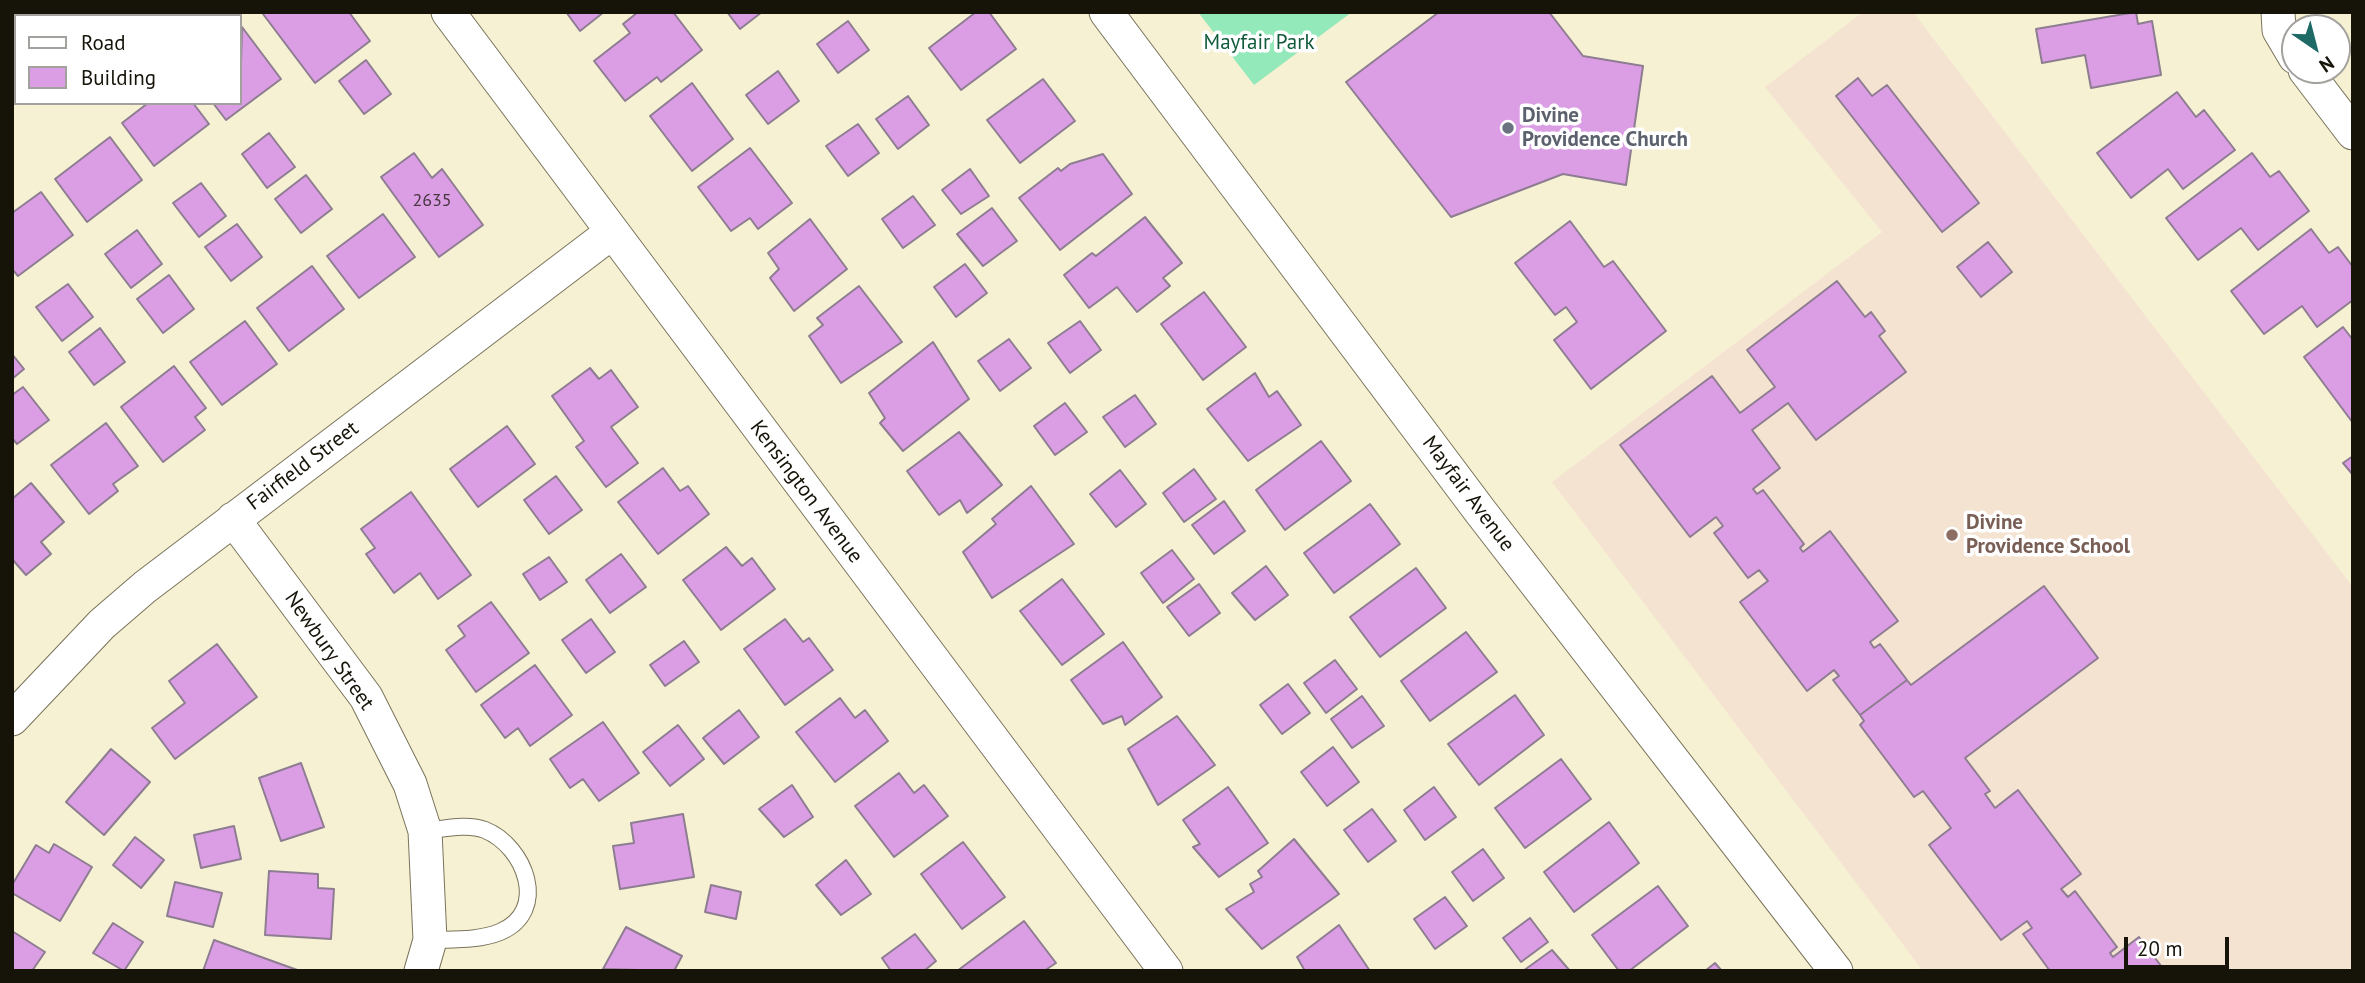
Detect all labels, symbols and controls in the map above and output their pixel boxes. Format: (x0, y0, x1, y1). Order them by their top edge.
legend (14, 14, 242, 105)
north arrow (2281, 14, 2351, 84)
text: Road (81, 29, 125, 56)
park label: Mayfair Park (1204, 30, 1314, 56)
text: N (2315, 51, 2339, 78)
text: Building (81, 64, 156, 91)
place label: Divine Providence Church (1522, 103, 1688, 153)
marker: Divine Providence Church (1500, 120, 1516, 136)
house number: 2635 (412, 190, 452, 212)
street label: Fairfield Street (242, 416, 364, 516)
street label: Kensington Avenue (744, 416, 868, 568)
street label: Mayfair Avenue (1416, 431, 1520, 557)
place label: Divine Providence School (1966, 510, 2130, 560)
marker: Divine Providence School (1944, 527, 1960, 543)
street label: Newbury Street (279, 587, 379, 715)
scale bar (2127, 923, 2232, 967)
text: 20 m (2137, 935, 2183, 962)

